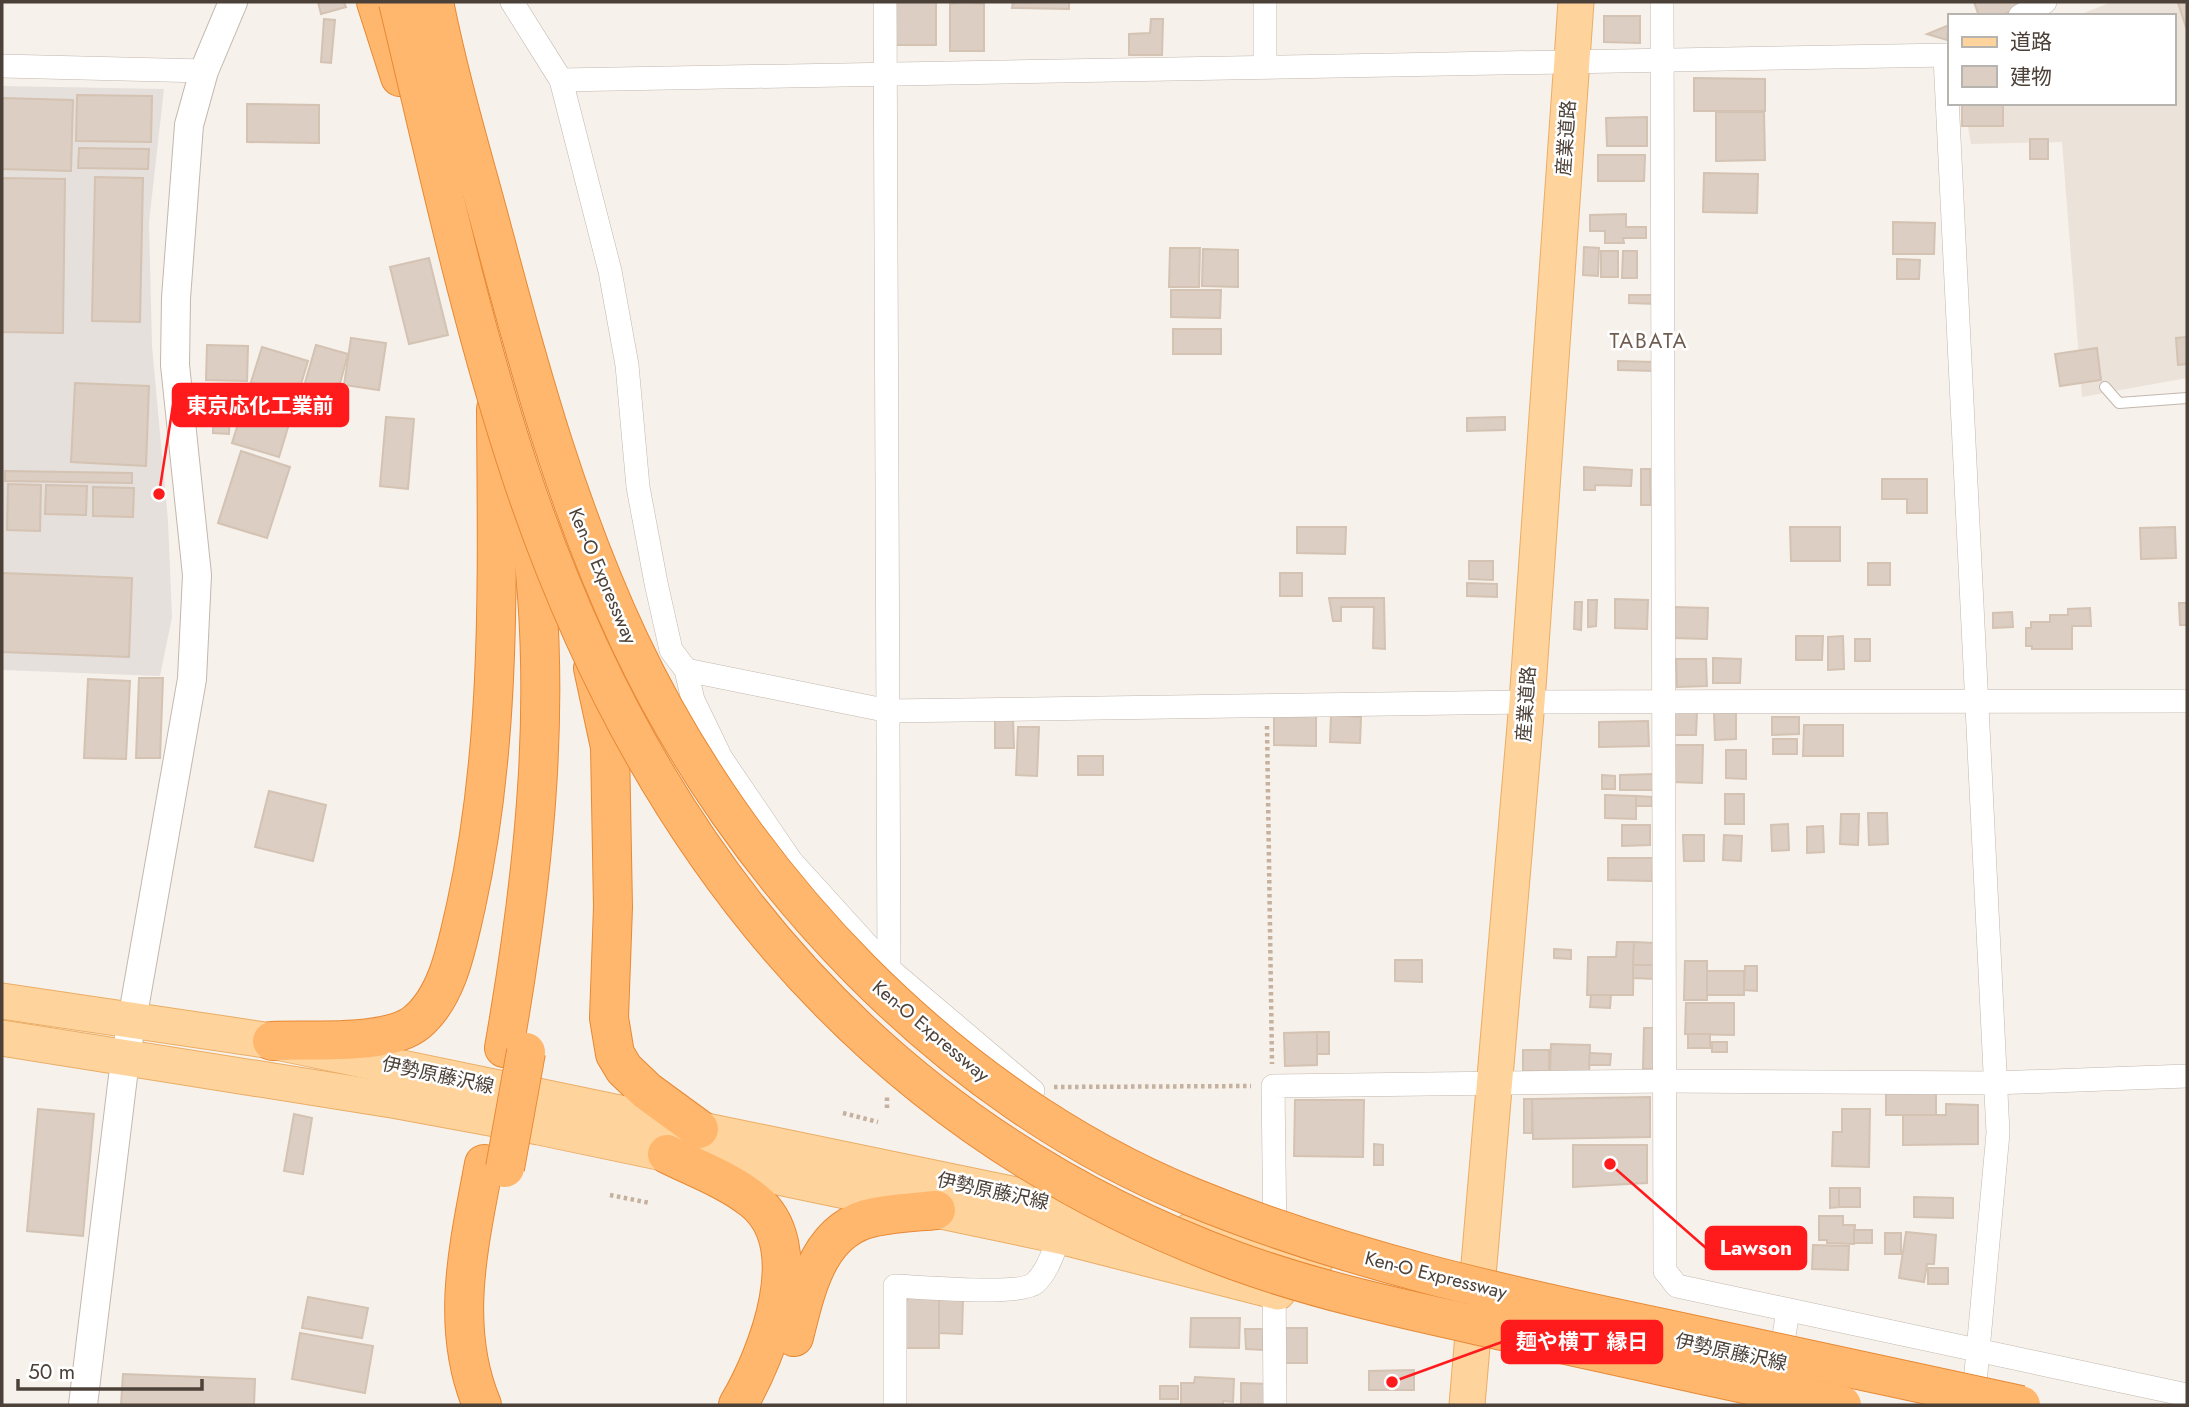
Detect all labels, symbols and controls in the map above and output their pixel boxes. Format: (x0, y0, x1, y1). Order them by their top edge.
legend (1948, 14, 2175, 105)
text: 道路 (2010, 27, 2052, 57)
text: 建物 (2010, 62, 2052, 92)
street label: 産業道路 (1550, 99, 1582, 177)
district label: TABATA (1610, 326, 1688, 356)
callout: 東京応化工業前 (173, 384, 348, 426)
text: 東京応化工業前 (187, 391, 334, 421)
street label: Ken-O Expressway (562, 504, 644, 649)
street label: 産業道路 (1510, 665, 1542, 743)
street label: Ken-O Expressway (867, 974, 996, 1088)
street label: 伊勢原藤沢線 (379, 1050, 497, 1100)
street label: 伊勢原藤沢線 (934, 1166, 1052, 1216)
callout: Lawson (1706, 1227, 1806, 1269)
text: Lawson (1720, 1233, 1792, 1263)
street label: Ken-O Expressway (1362, 1244, 1510, 1306)
callout: 麺や横丁 縁日 (1502, 1321, 1662, 1363)
text: 麺や横丁 縁日 (1516, 1327, 1648, 1357)
street label: 伊勢原藤沢線 (1672, 1327, 1790, 1377)
scale bar (18, 1348, 201, 1392)
text: 50 m (28, 1357, 75, 1387)

